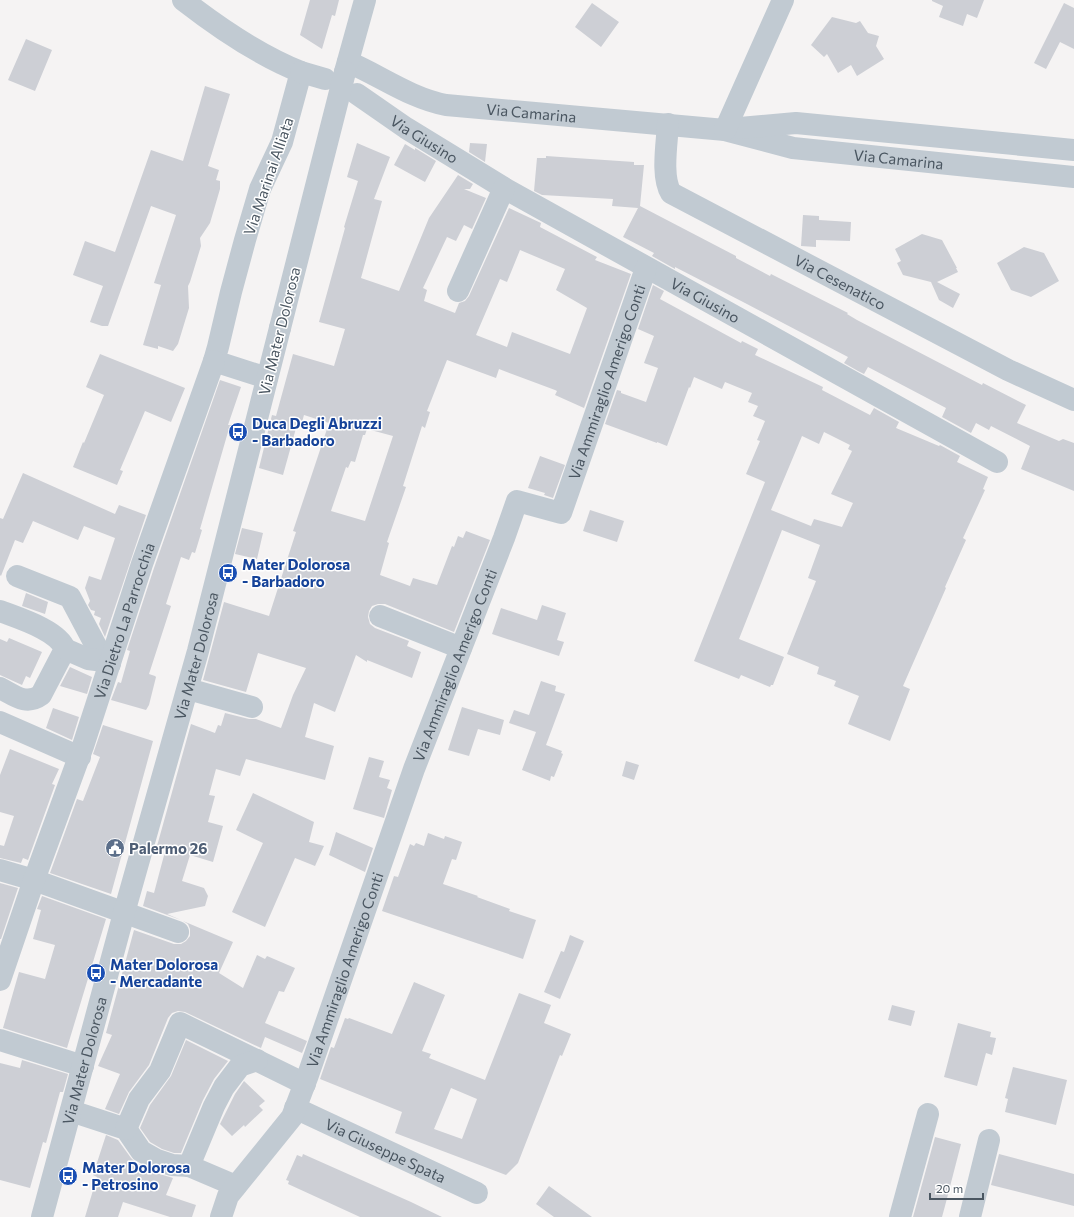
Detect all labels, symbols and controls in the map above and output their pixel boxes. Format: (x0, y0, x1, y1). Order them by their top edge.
street label: Via Camarina (486, 100, 577, 126)
street label: Via Giusino (387, 111, 462, 167)
street label: Via Marinai Alliata (239, 115, 297, 237)
street label: Via Camarina (853, 145, 944, 172)
street label: Via Cesenatico (791, 250, 889, 313)
street label: Via Mater Dolorosa (254, 265, 304, 397)
street label: Via Giusino (668, 274, 743, 326)
street label: Via Ammiraglio Amerigo Conti (564, 282, 649, 482)
place label: Duca Degli Abruzzi - Barbadoro (252, 414, 382, 449)
bus stop icon: Duca Degli Abruzzi - Barbadoro (227, 421, 249, 443)
street label: Via Dietro La Parrocchia (90, 540, 158, 701)
place label: Mater Dolorosa - Barbadoro (242, 555, 350, 590)
bus stop icon: Mater Dolorosa - Barbadoro (217, 562, 239, 584)
street label: Via Ammiraglio Amerigo Conti (409, 566, 500, 764)
street label: Via Mater Dolorosa (170, 590, 222, 722)
public building icon: Palermo 26 (104, 837, 126, 859)
place label: Palermo 26 (129, 839, 207, 857)
street label: Via Ammiraglio Amerigo Conti (302, 870, 387, 1070)
place label: Mater Dolorosa - Mercadante (110, 955, 218, 990)
bus stop icon: Mater Dolorosa - Mercadante (85, 962, 107, 984)
street label: Via Mater Dolorosa (58, 995, 110, 1127)
street label: Via Giuseppe Spata (322, 1114, 449, 1186)
place label: Mater Dolorosa - Petrosino (82, 1158, 190, 1193)
bus stop icon: Mater Dolorosa - Petrosino (57, 1165, 79, 1187)
scale bar (930, 1175, 983, 1201)
text: 20 m (936, 1181, 963, 1195)

